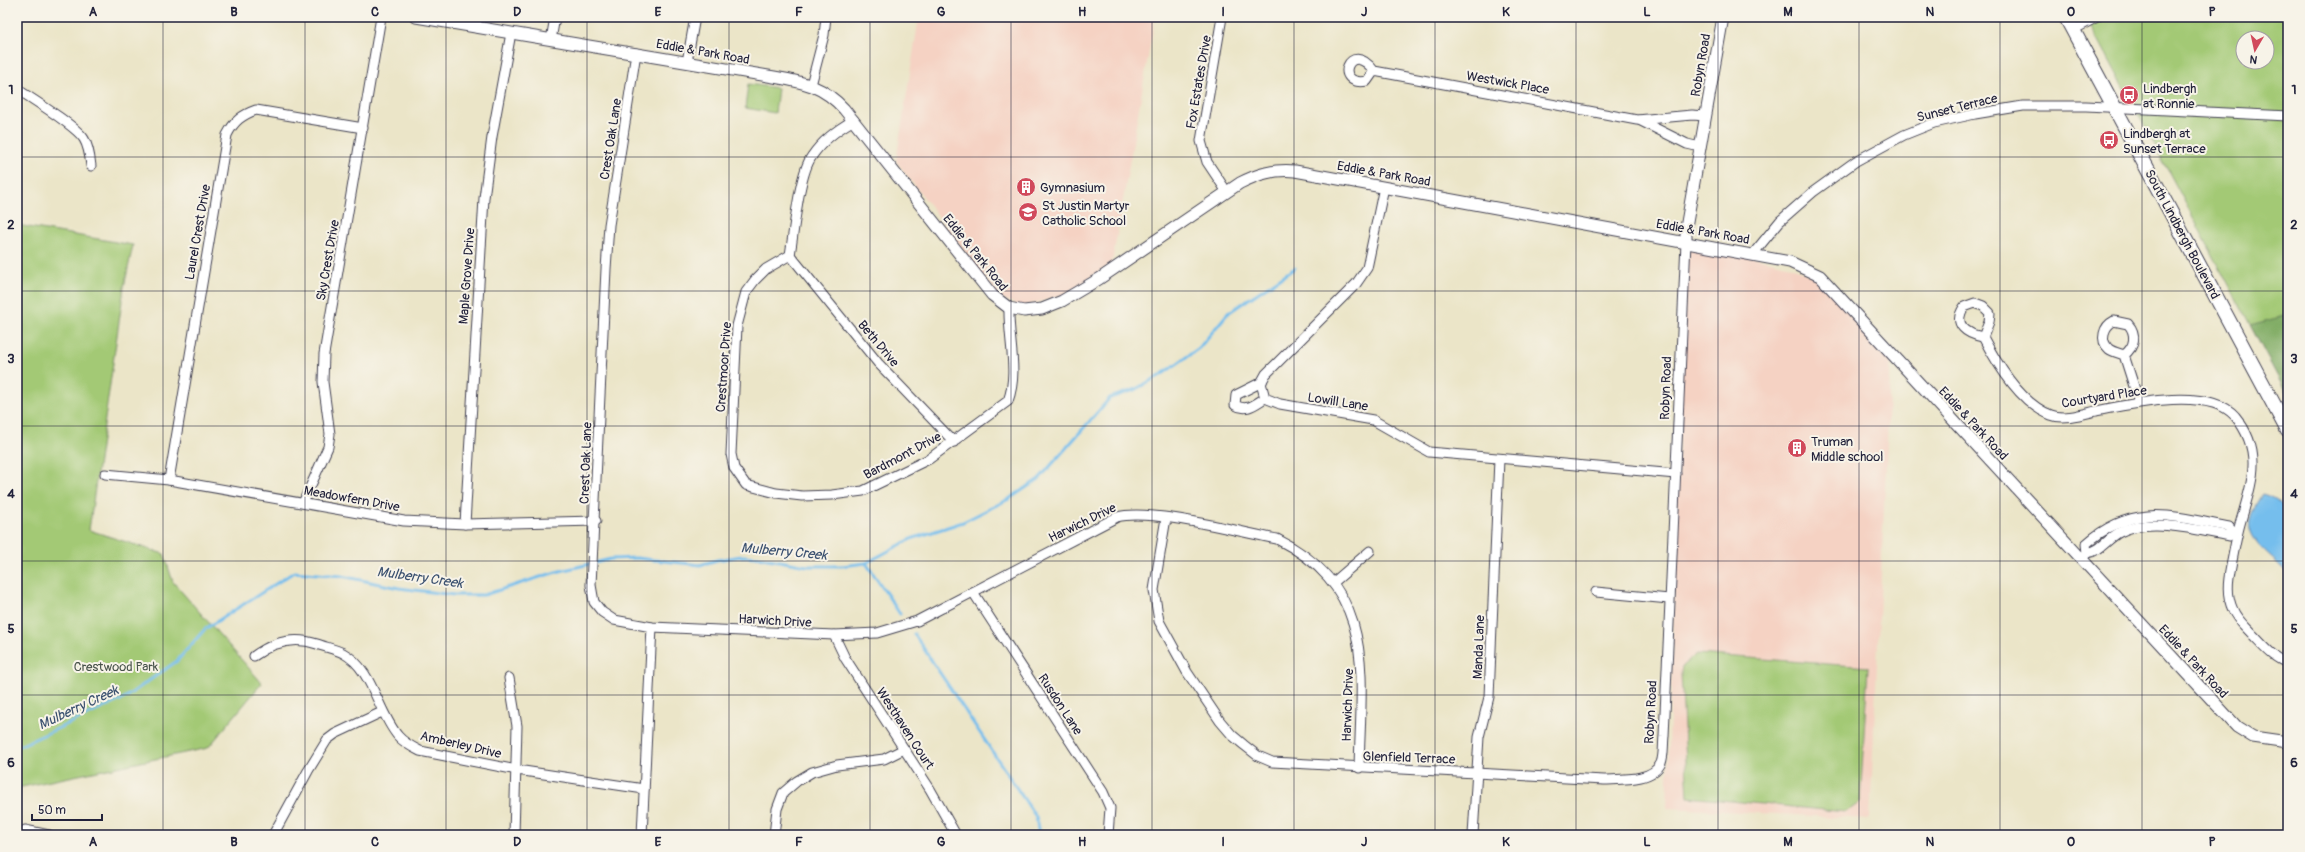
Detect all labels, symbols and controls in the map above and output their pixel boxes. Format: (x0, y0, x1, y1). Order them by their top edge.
text: A (89, 4, 98, 20)
text: B (230, 4, 238, 20)
text: C (371, 4, 379, 20)
text: D (513, 4, 521, 20)
text: E (655, 4, 662, 20)
text: F (795, 4, 803, 20)
text: G (937, 4, 946, 20)
text: H (1078, 4, 1086, 20)
text: I (1221, 4, 1225, 20)
text: J (1361, 4, 1367, 20)
text: K (1502, 4, 1510, 20)
text: L (1643, 4, 1651, 20)
text: M (1783, 4, 1793, 20)
text: N (1926, 4, 1935, 20)
text: O (2067, 4, 2076, 20)
text: P (2208, 4, 2216, 20)
north arrow (2235, 30, 2275, 70)
street label: Robyn Road (1688, 32, 1714, 98)
street label: Fox Estates Drive (1183, 34, 1215, 130)
street label: Eddie & Park Road (655, 36, 751, 68)
text: N (2248, 52, 2258, 66)
street label: Westwick Place (1465, 68, 1551, 98)
place label: Lindbergh at Ronnie (2143, 81, 2196, 112)
text: 1 (8, 82, 14, 98)
text: 1 (2291, 82, 2297, 98)
bus stop icon: Lindbergh at Ronnie (2118, 84, 2140, 106)
street label: Sunset Terrace (1915, 90, 2000, 126)
street label: Crest Oak Lane (597, 97, 625, 181)
place label: Lindbergh at Sunset Terrace (2123, 126, 2206, 157)
bus stop icon: Lindbergh at Sunset Terrace (2098, 129, 2120, 151)
street label: Eddie & Park Road (1336, 158, 1432, 190)
street label: South Lindbergh Boulevard (2141, 167, 2223, 302)
building icon: Gymnasium (1015, 176, 1037, 198)
place label: Gymnasium (1040, 180, 1105, 196)
street label: Laurel Crest Drive (182, 183, 214, 281)
place label: St Justin Martyr Catholic School (1042, 198, 1130, 229)
school or university icon: St Justin Martyr Catholic School (1017, 201, 1039, 223)
street label: Eddie & Park Road (939, 211, 1011, 294)
street label: Eddie & Park Road (1655, 216, 1751, 248)
text: 2 (7, 217, 15, 233)
text: 2 (2290, 217, 2298, 233)
street label: Sky Crest Drive (313, 218, 343, 302)
street label: Maple Grove Drive (456, 227, 478, 325)
street label: Beth Drive (854, 317, 903, 371)
street label: Crestmoor Drive (713, 321, 735, 413)
text: 3 (7, 351, 15, 367)
text: 3 (2290, 351, 2298, 367)
street label: Robyn Road (1657, 356, 1675, 420)
street label: Courtyard Place (2060, 382, 2148, 412)
street label: Eddie & Park Road (1935, 384, 2011, 464)
street label: Lowill Lane (1306, 389, 1370, 415)
street label: Crest Oak Lane (577, 421, 595, 504)
street label: Bardmont Drive (861, 428, 945, 483)
place label: Truman Middle school (1811, 434, 1883, 465)
building icon: Truman Middle school (1786, 437, 1808, 459)
street label: Meadowfern Drive (303, 483, 402, 515)
text: 4 (7, 486, 15, 502)
text: 4 (2290, 486, 2298, 502)
street label: Harwich Drive (1046, 499, 1119, 546)
water label: Mulberry Creek (740, 539, 829, 564)
water label: Mulberry Creek (376, 563, 465, 592)
street label: Harwich Drive (738, 611, 813, 631)
street label: Manda Lane (1470, 614, 1488, 679)
text: 5 (7, 621, 15, 637)
text: 5 (2290, 621, 2298, 637)
street label: Eddie & Park Road (2155, 622, 2231, 702)
park label: Crestwood Park (74, 659, 159, 675)
street label: Harwich Drive (1339, 668, 1357, 742)
street label: Rusdon Lane (1034, 671, 1086, 739)
street label: Robyn Road (1641, 680, 1661, 744)
water label: Mulberry Creek (36, 681, 122, 733)
street label: Westhaven Court (873, 685, 938, 773)
street label: Amberley Drive (419, 728, 503, 762)
street label: Glenfield Terrace (1362, 748, 1456, 768)
text: 6 (7, 755, 15, 771)
text: 6 (2290, 755, 2298, 771)
scale bar (32, 796, 102, 822)
text: 50 m (38, 803, 66, 818)
text: A (89, 834, 98, 850)
text: B (230, 834, 238, 850)
text: C (371, 834, 379, 850)
text: D (513, 834, 521, 850)
text: E (655, 834, 662, 850)
text: F (795, 834, 803, 850)
text: G (937, 834, 946, 850)
text: H (1078, 834, 1086, 850)
text: I (1221, 834, 1225, 850)
text: J (1361, 834, 1367, 850)
text: K (1502, 834, 1510, 850)
text: L (1643, 834, 1651, 850)
text: M (1783, 834, 1793, 850)
text: N (1926, 834, 1935, 850)
text: O (2067, 834, 2076, 850)
text: P (2208, 834, 2216, 850)

